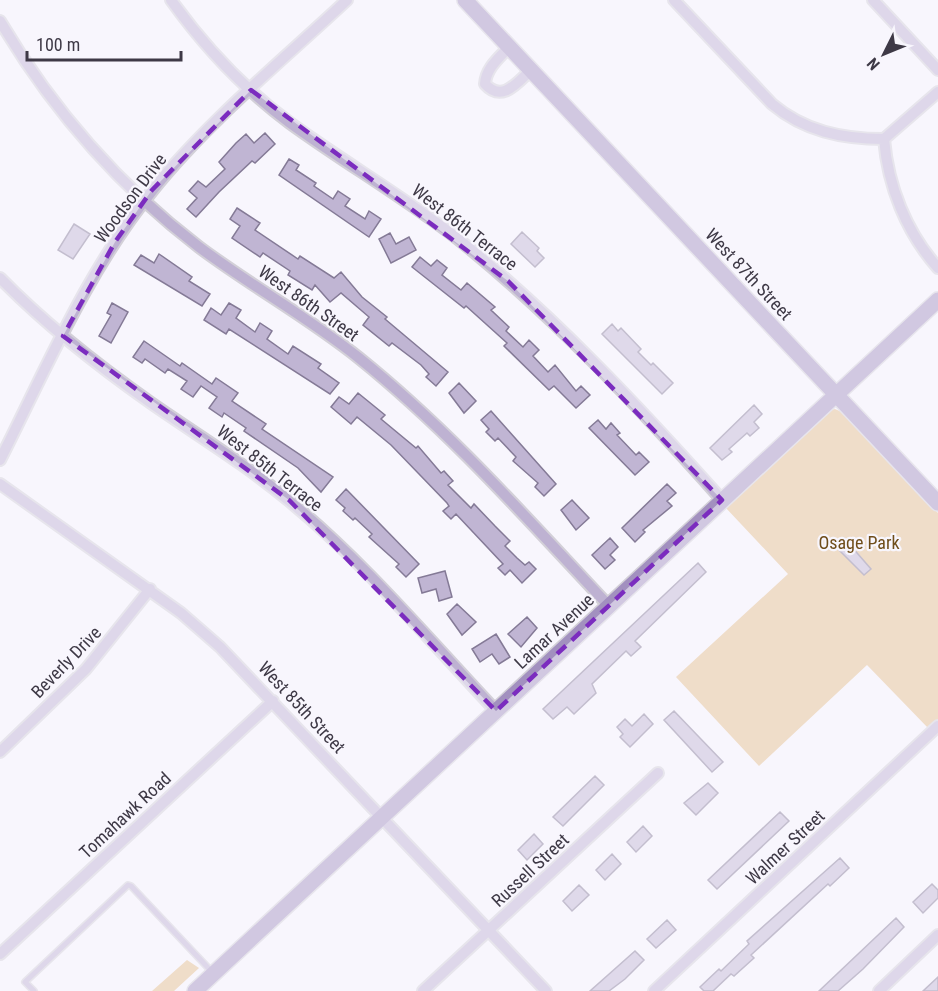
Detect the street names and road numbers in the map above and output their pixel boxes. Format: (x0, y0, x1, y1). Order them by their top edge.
street label: Woodson Drive (90, 149, 170, 247)
street label: West 86th Terrace (408, 179, 522, 275)
street label: West 87th Street (701, 224, 797, 324)
street label: West 86th Street (255, 261, 363, 345)
street label: West 85th Terrace (213, 420, 327, 516)
street label: Lamar Avenue (510, 589, 598, 673)
street label: Beverly Drive (27, 622, 105, 702)
street label: West 85th Street (254, 657, 350, 757)
street label: Tomahawk Road (75, 767, 175, 863)
street label: Walmer Street (741, 805, 829, 889)
street label: Russell Street (487, 829, 573, 911)

